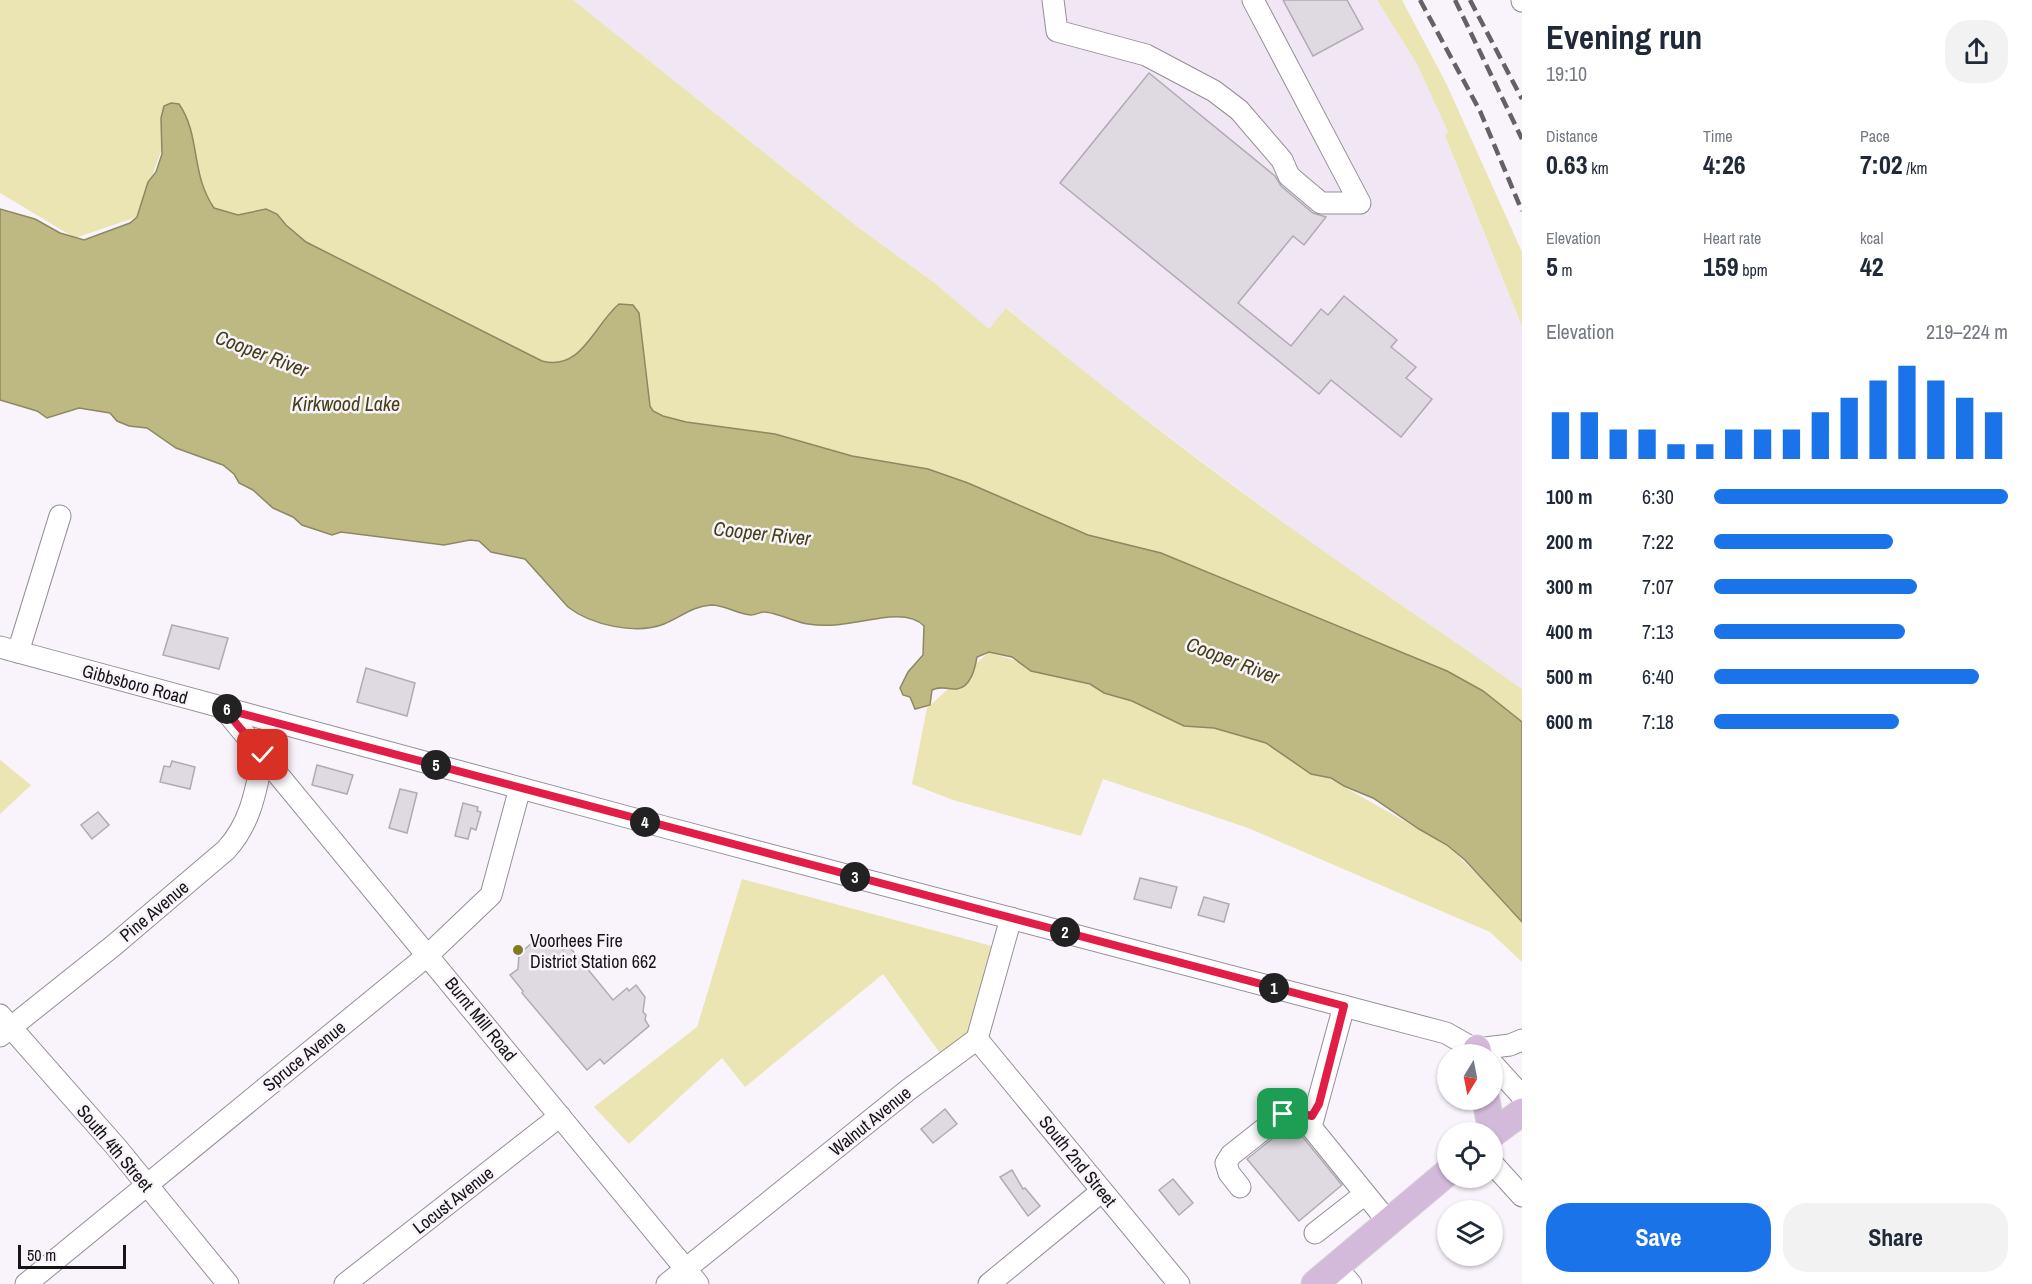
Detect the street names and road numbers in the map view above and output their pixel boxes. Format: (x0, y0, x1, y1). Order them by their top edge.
street label: Gibbsboro Road (79, 658, 191, 710)
street label: Pine Avenue (114, 875, 194, 947)
street label: Burnt Mill Road (439, 972, 523, 1066)
street label: Spruce Avenue (257, 1015, 351, 1097)
street label: Walnut Avenue (824, 1080, 916, 1162)
street label: South 4th Street (71, 1099, 159, 1197)
street label: South 2nd Street (1033, 1110, 1123, 1212)
street label: Locust Avenue (407, 1160, 499, 1240)

